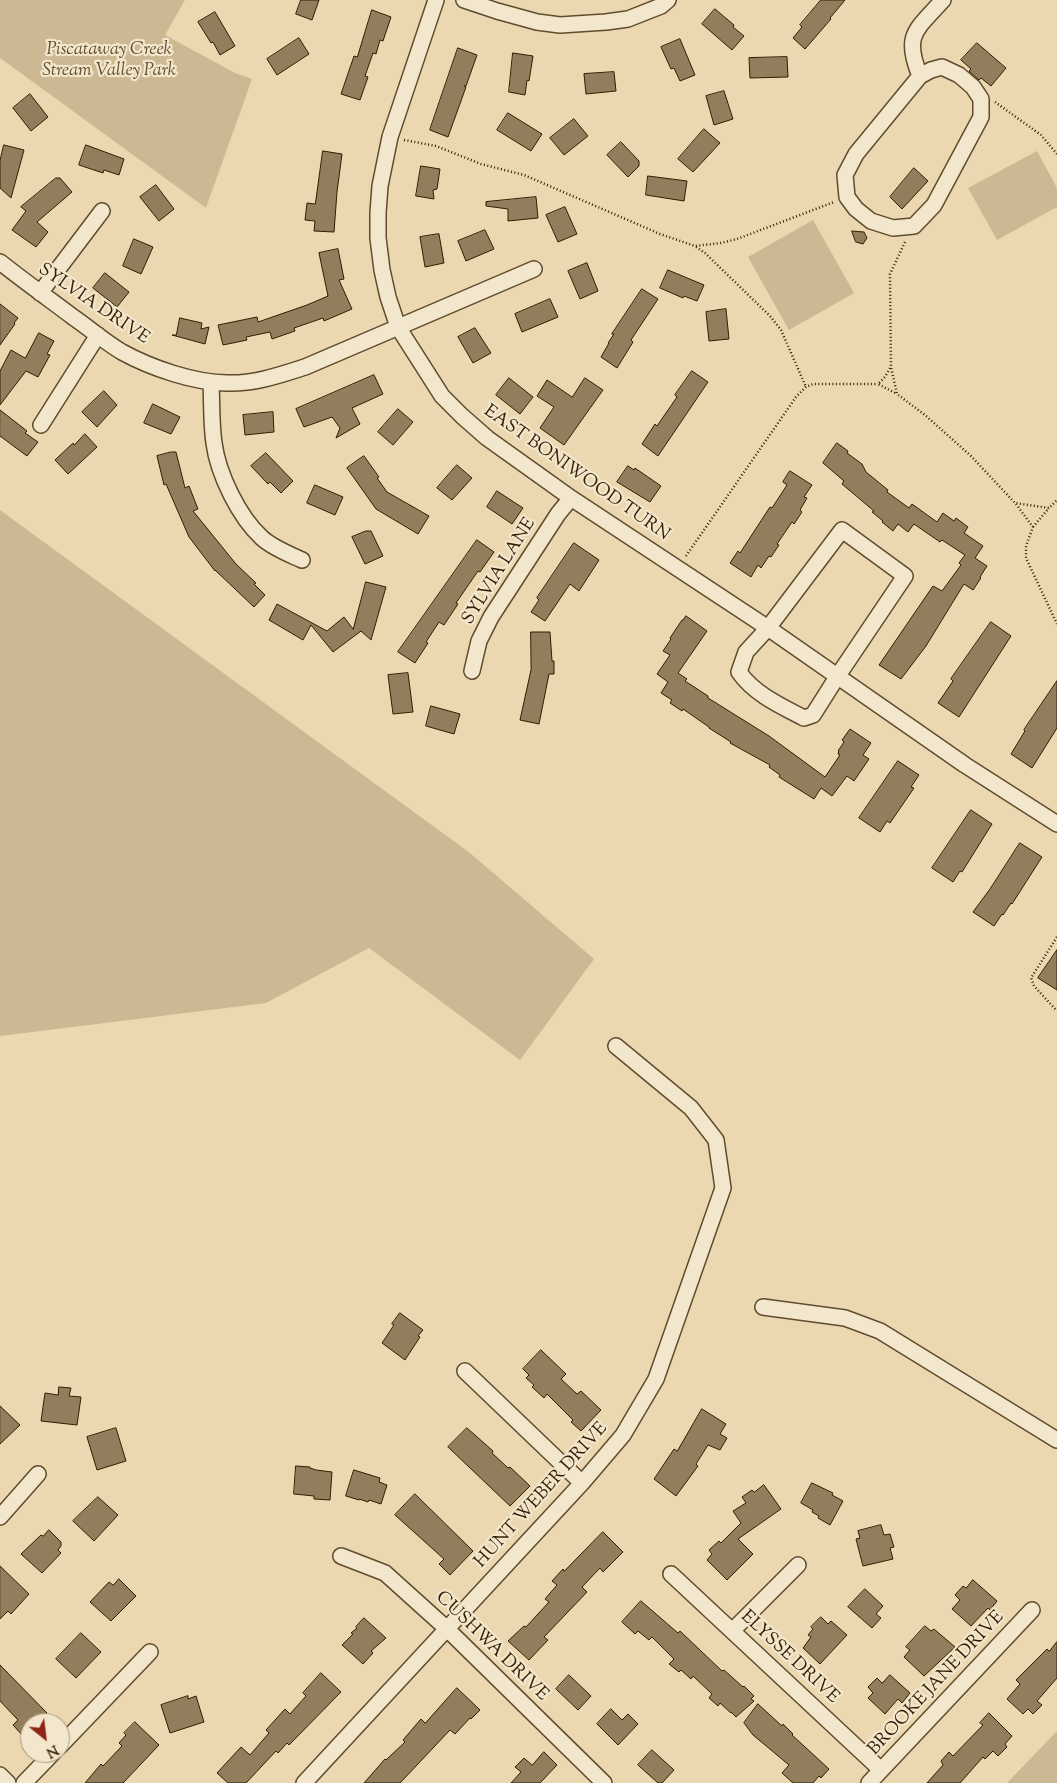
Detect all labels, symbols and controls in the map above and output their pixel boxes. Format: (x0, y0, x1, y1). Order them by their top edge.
park label: Piscataway Creek Stream Valley Park (42, 40, 176, 82)
street label: SYLVIA DRIVE (33, 260, 153, 350)
street label: EAST BONIWOOD TURN (479, 401, 673, 547)
street label: SYLVIA LANE (459, 515, 541, 629)
street label: HUNT WEBER DRIVE (471, 1419, 613, 1573)
street label: CUSHWA DRIVE (430, 1588, 552, 1706)
street label: ELYSSE DRIVE (735, 1607, 843, 1709)
street label: BROOKE JANE DRIVE (864, 1607, 1010, 1761)
north arrow (20, 1713, 70, 1763)
text: N (42, 1739, 62, 1762)

